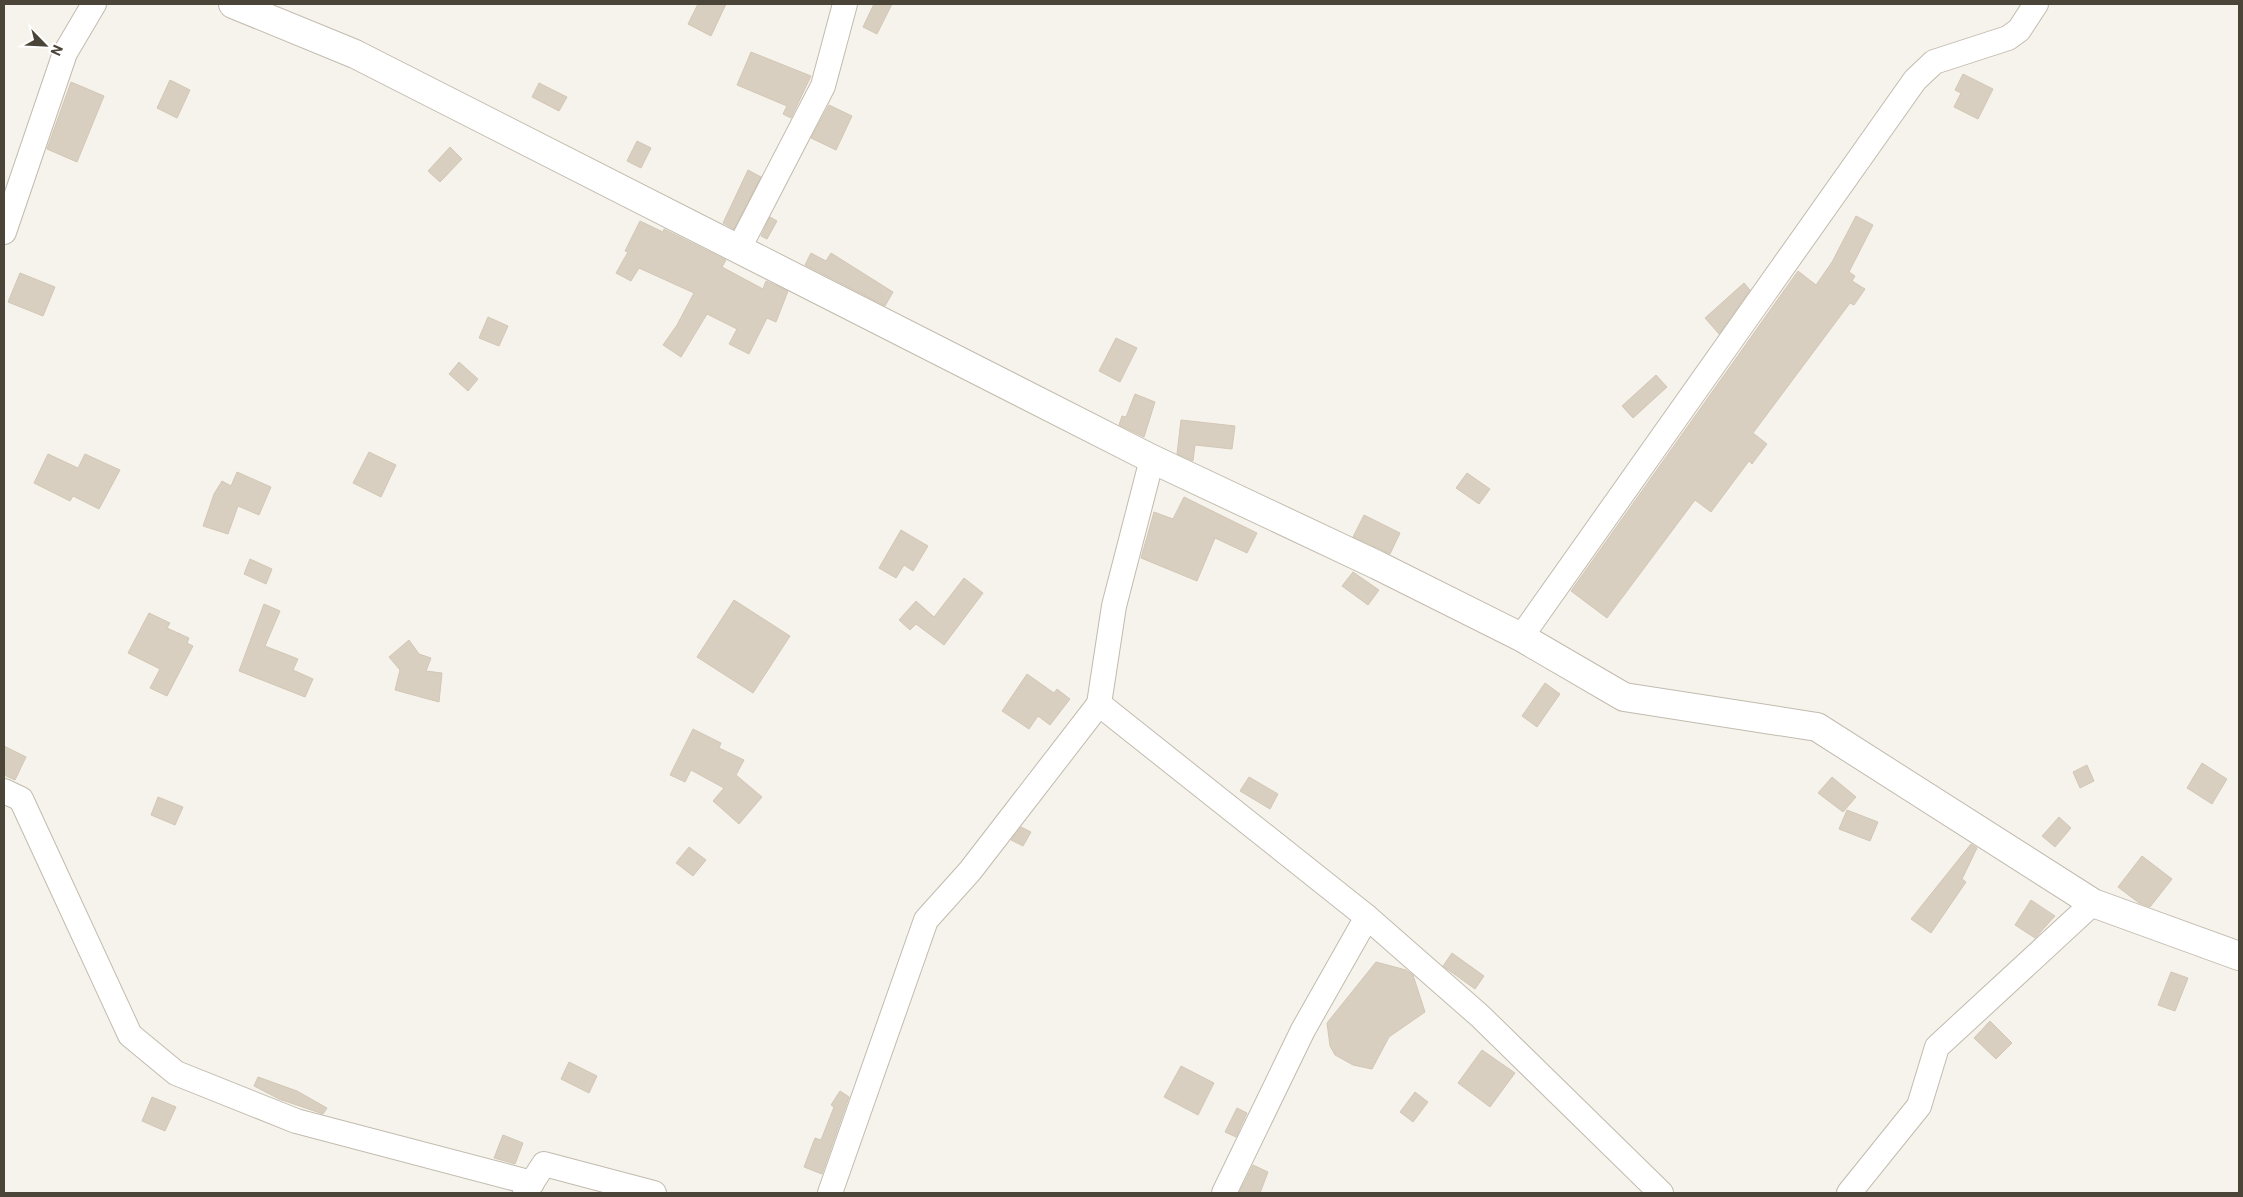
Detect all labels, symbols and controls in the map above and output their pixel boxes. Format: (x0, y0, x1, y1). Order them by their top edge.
north arrow (20, 20, 70, 70)
text: N (48, 43, 66, 58)

